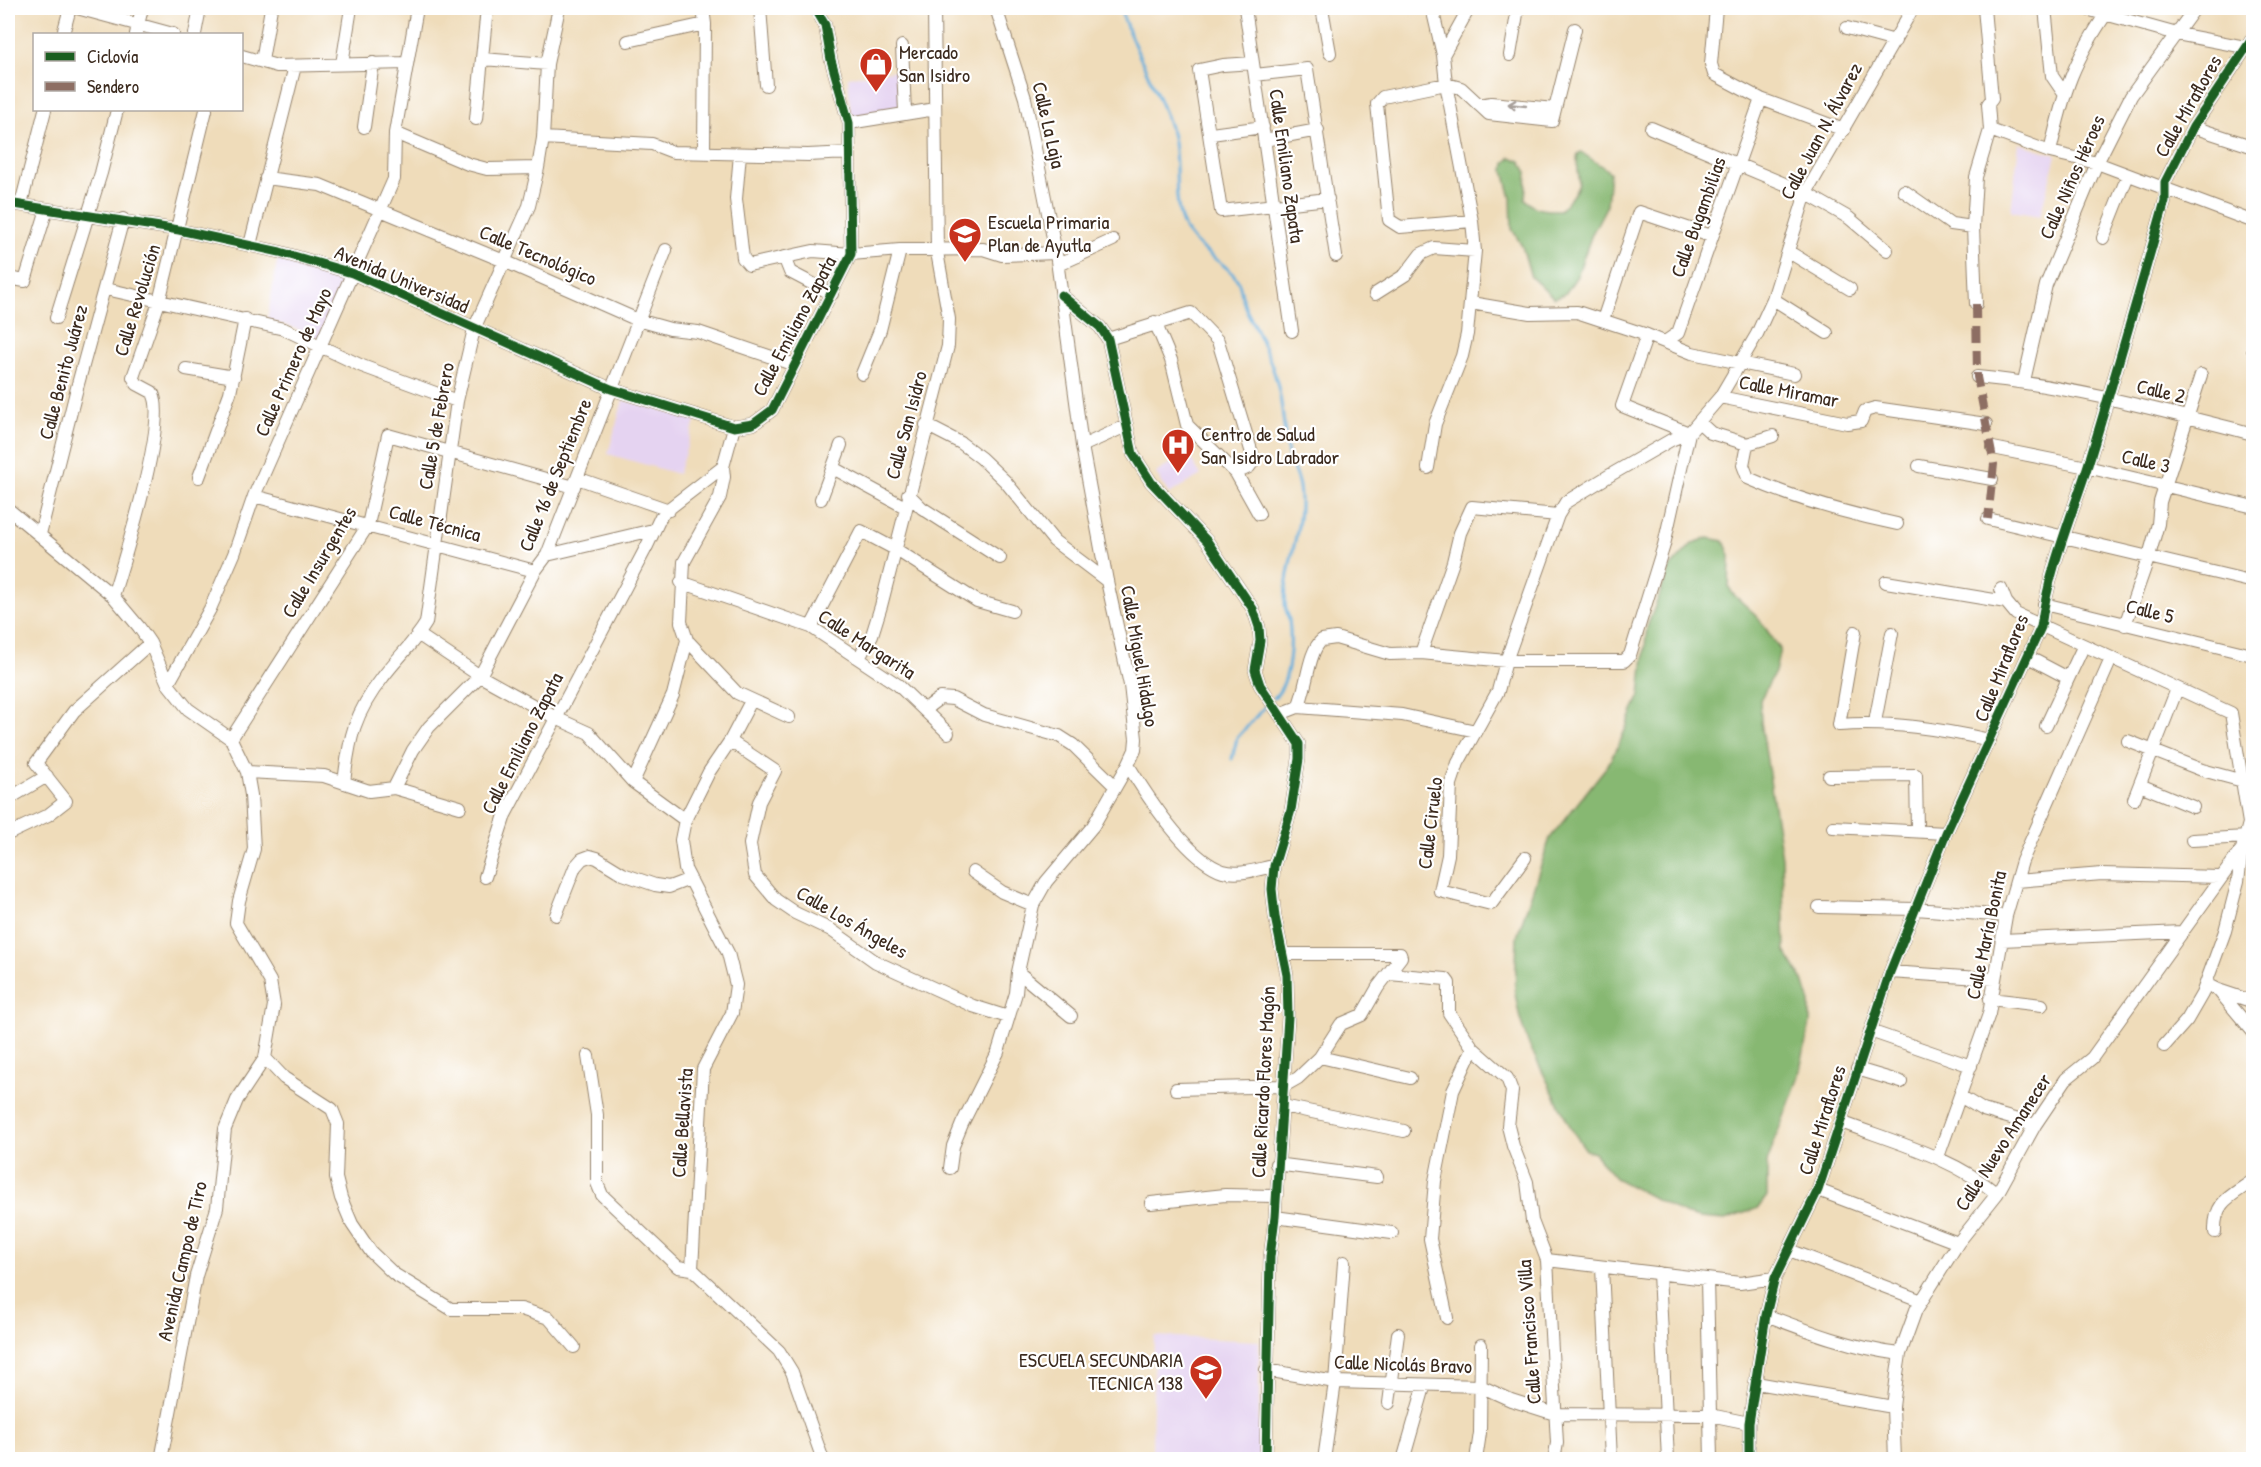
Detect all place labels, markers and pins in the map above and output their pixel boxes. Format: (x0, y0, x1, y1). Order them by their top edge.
place label: Mercado San Isidro (899, 38, 970, 88)
shop icon: Mercado San Isidro (858, 46, 894, 93)
place label: Escuela Primaria Plan de Ayutla (988, 208, 1109, 258)
school or university icon: Escuela Primaria Plan de Ayutla (947, 216, 983, 263)
place label: Centro de Salud San Isidro Labrador (1201, 420, 1340, 470)
hospital icon: Centro de Salud San Isidro Labrador (1160, 427, 1196, 474)
place label: ESCUELA SECUNDARIA TECNICA 138 (1019, 1346, 1183, 1396)
school or university icon: ESCUELA SECUNDARIA TECNICA 138 (1188, 1353, 1224, 1400)

